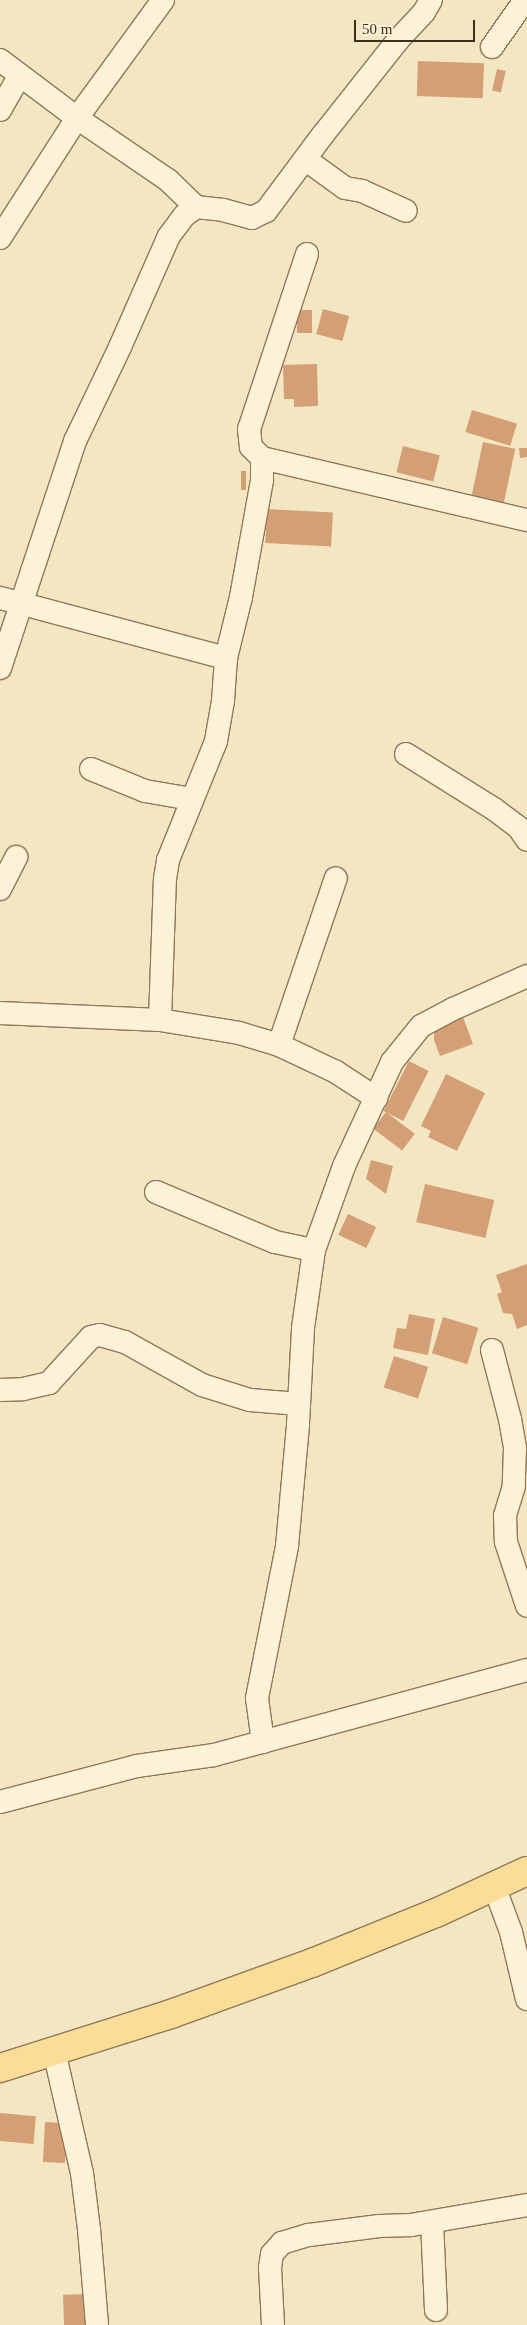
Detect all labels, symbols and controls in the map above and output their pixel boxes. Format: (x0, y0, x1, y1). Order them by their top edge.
scale bar (357, 10, 478, 42)
text: 50 m (362, 21, 392, 37)

